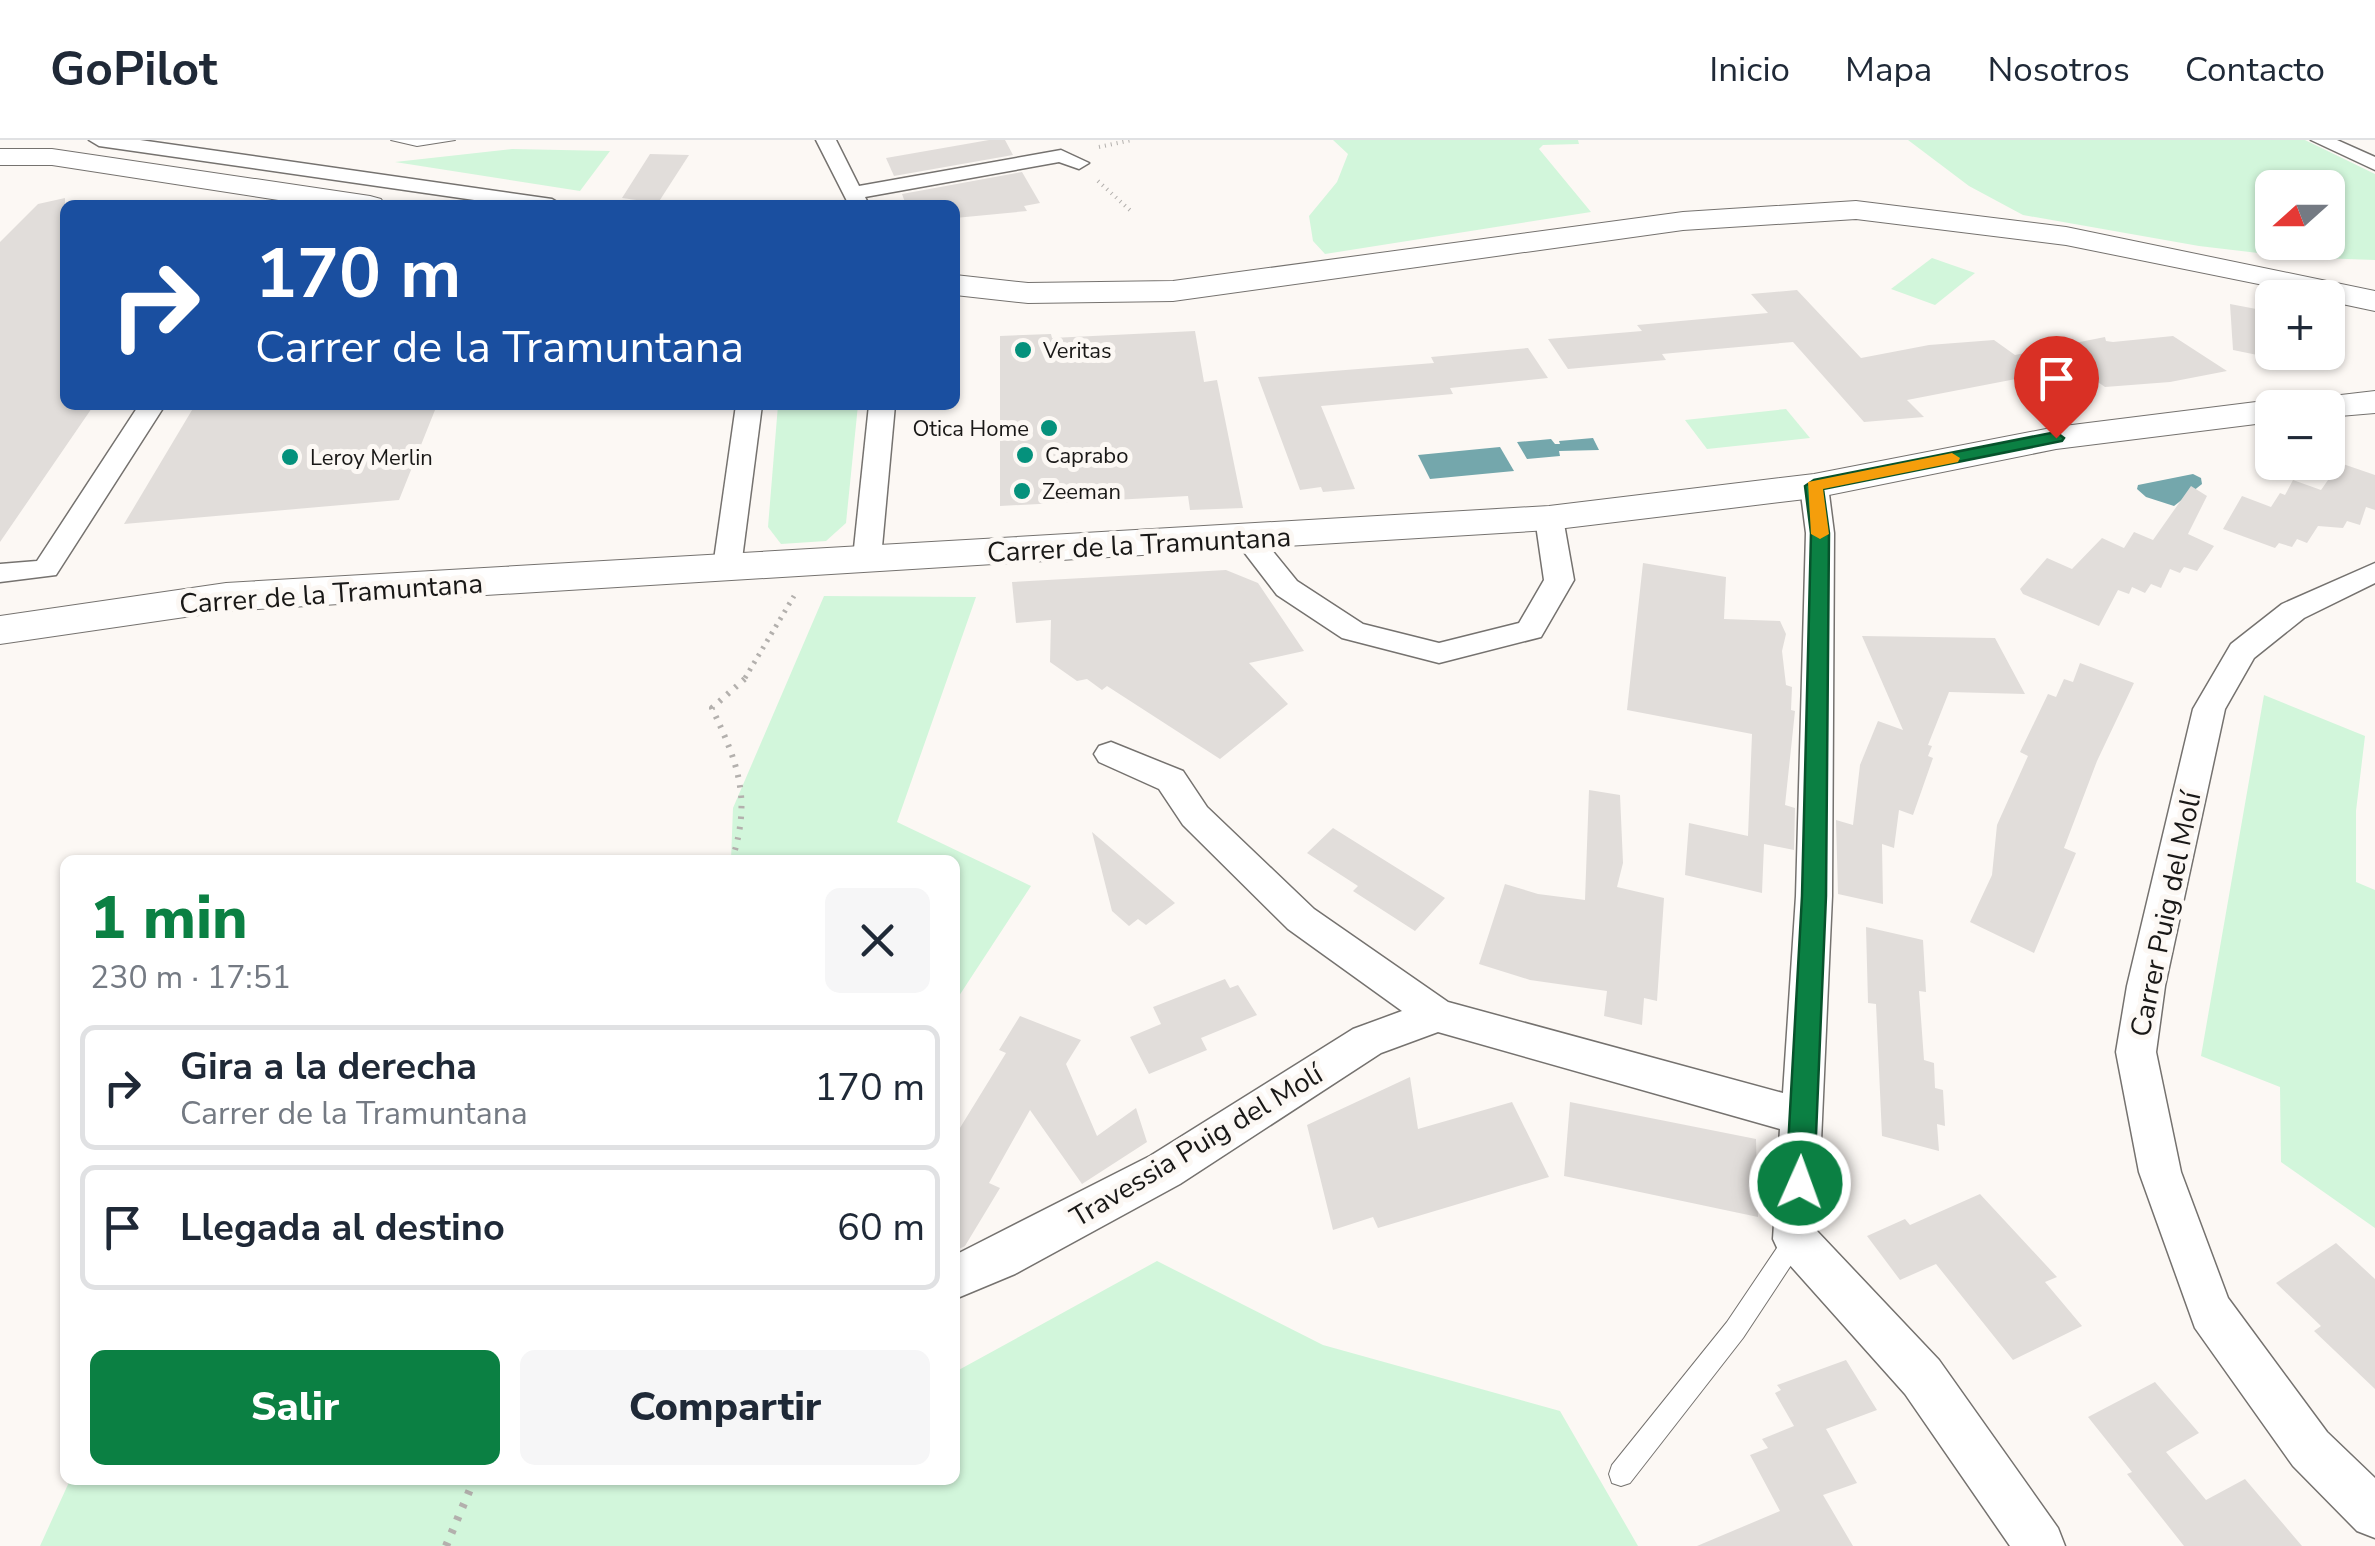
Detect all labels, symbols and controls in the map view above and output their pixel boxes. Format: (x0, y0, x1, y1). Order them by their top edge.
text: GoPilot (50, 36, 217, 102)
text: Inicio (1709, 46, 1790, 93)
text: Mapa (1845, 46, 1932, 93)
text: Nosotros (1987, 46, 2130, 93)
text: Contacto (2185, 46, 2325, 93)
north arrow (2255, 170, 2345, 260)
map controls (2255, 170, 2345, 480)
text: 170 m (255, 226, 461, 322)
icon: right (90, 240, 220, 370)
button: + (2255, 280, 2345, 370)
text: Carrer de la Tramuntana (255, 317, 744, 378)
place label: Veritas (1042, 336, 1112, 366)
pin (2014, 336, 2099, 439)
marker: Veritas (1012, 339, 1034, 361)
icon: arrive (2029, 351, 2084, 406)
button: − (2255, 390, 2345, 480)
place label: Otica Home (912, 414, 1029, 444)
marker: Otica Home (1038, 417, 1060, 439)
place label: Caprabo (1045, 441, 1128, 471)
place label: Leroy Merlin (310, 443, 433, 473)
marker: Caprabo (1014, 444, 1036, 466)
marker: Leroy Merlin (279, 446, 301, 468)
place label: Zeeman (1042, 477, 1121, 507)
marker: Zeeman (1011, 480, 1033, 502)
street label: Carrer de la Tramuntana (986, 518, 1292, 572)
street label: Carrer de la Tramuntana (178, 564, 484, 624)
street label: Carrer Puig del Molí (2121, 787, 2211, 1040)
text: 1 min (90, 877, 248, 959)
button: close (825, 888, 930, 993)
text: 230 m · 17:51 (90, 956, 291, 999)
text: Gira a la derecha (180, 1041, 477, 1092)
street label: Travessia Puig del Molí (1063, 1055, 1331, 1236)
icon: right (95, 1060, 150, 1115)
text: 170 m (814, 1062, 925, 1113)
text: Carrer de la Tramuntana (180, 1092, 528, 1135)
position arrow (1748, 1131, 1852, 1235)
icon: arrive (95, 1200, 150, 1255)
text: Llegada al destino (180, 1202, 505, 1253)
text: 60 m (837, 1202, 925, 1253)
button: Salir (90, 1350, 500, 1465)
button: Compartir (520, 1350, 930, 1465)

